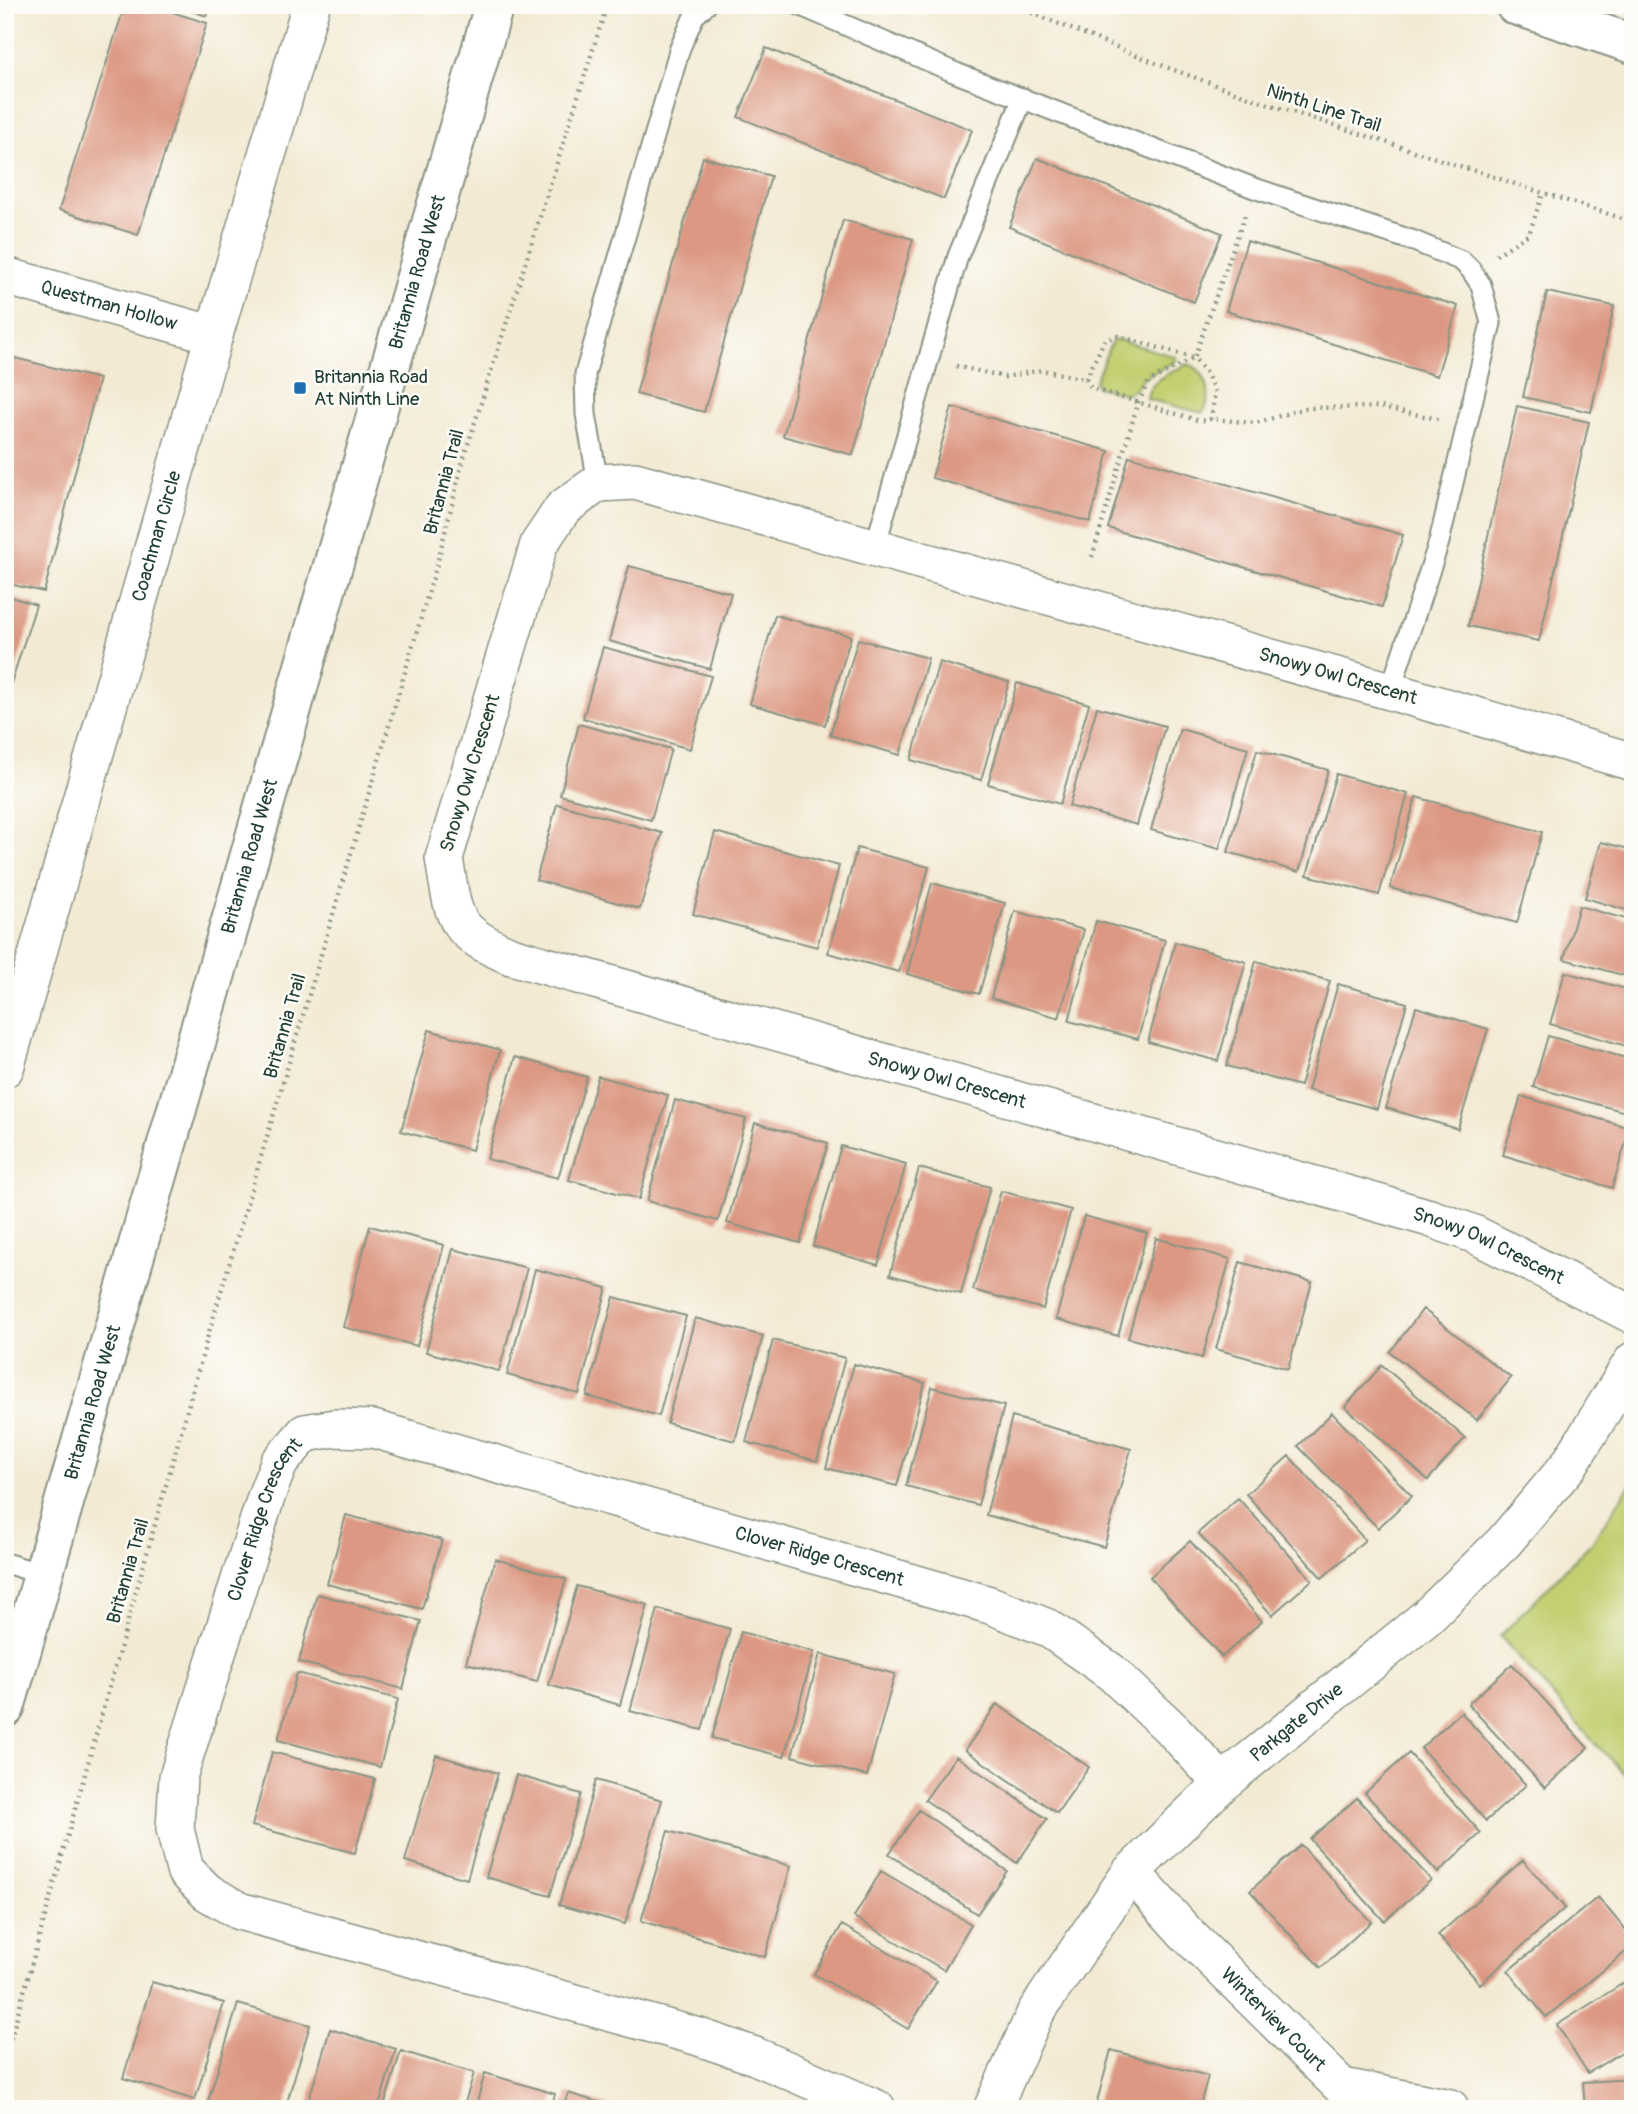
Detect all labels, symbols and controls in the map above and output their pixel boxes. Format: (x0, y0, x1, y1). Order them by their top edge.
street label: Ninth Line Trail (1264, 78, 1384, 138)
street label: Britannia Road West (384, 191, 451, 352)
street label: Questman Hollow (38, 275, 180, 336)
place label: Britannia Road At Ninth Line (314, 365, 428, 411)
marker: Britannia Road At Ninth Line (292, 380, 308, 396)
street label: Britannia Trail (418, 427, 470, 537)
street label: Coachman Circle (127, 467, 187, 604)
street label: Snowy Owl Crescent (1256, 642, 1420, 710)
street label: Snowy Owl Crescent (435, 691, 506, 855)
street label: Britannia Road West (216, 776, 283, 937)
street label: Britannia Trail (259, 971, 311, 1081)
street label: Snowy Owl Crescent (865, 1046, 1029, 1114)
street label: Snowy Owl Crescent (1410, 1202, 1569, 1290)
street label: Britannia Road West (59, 1322, 126, 1483)
street label: Clover Ridge Crescent (222, 1432, 308, 1604)
street label: Britannia Trail (102, 1516, 154, 1626)
street label: Clover Ridge Crescent (732, 1521, 907, 1592)
street label: Parkgate Drive (1245, 1677, 1349, 1767)
street label: Winterview Court (1216, 1962, 1331, 2077)

